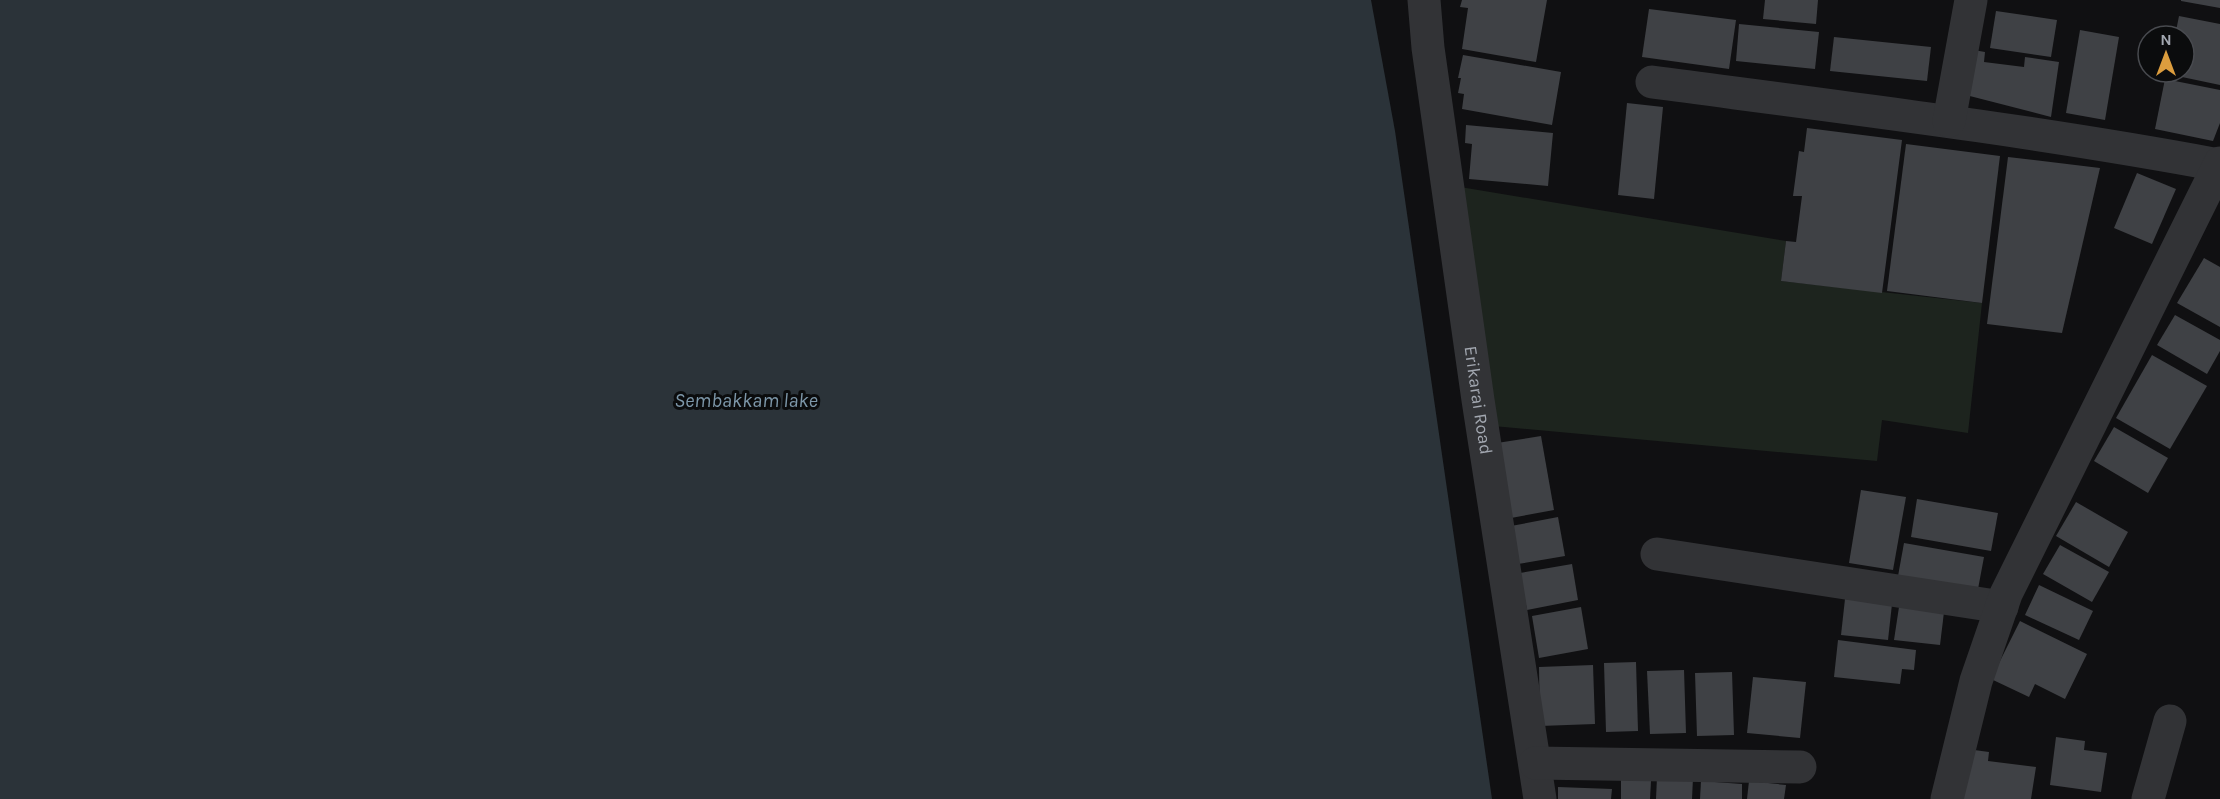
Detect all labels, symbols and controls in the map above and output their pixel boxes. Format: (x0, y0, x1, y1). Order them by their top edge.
north arrow (2136, 24, 2196, 84)
text: N (2160, 30, 2172, 49)
street label: Erikarai Road (1459, 344, 1497, 456)
water label: Sembakkam lake (674, 389, 818, 412)

